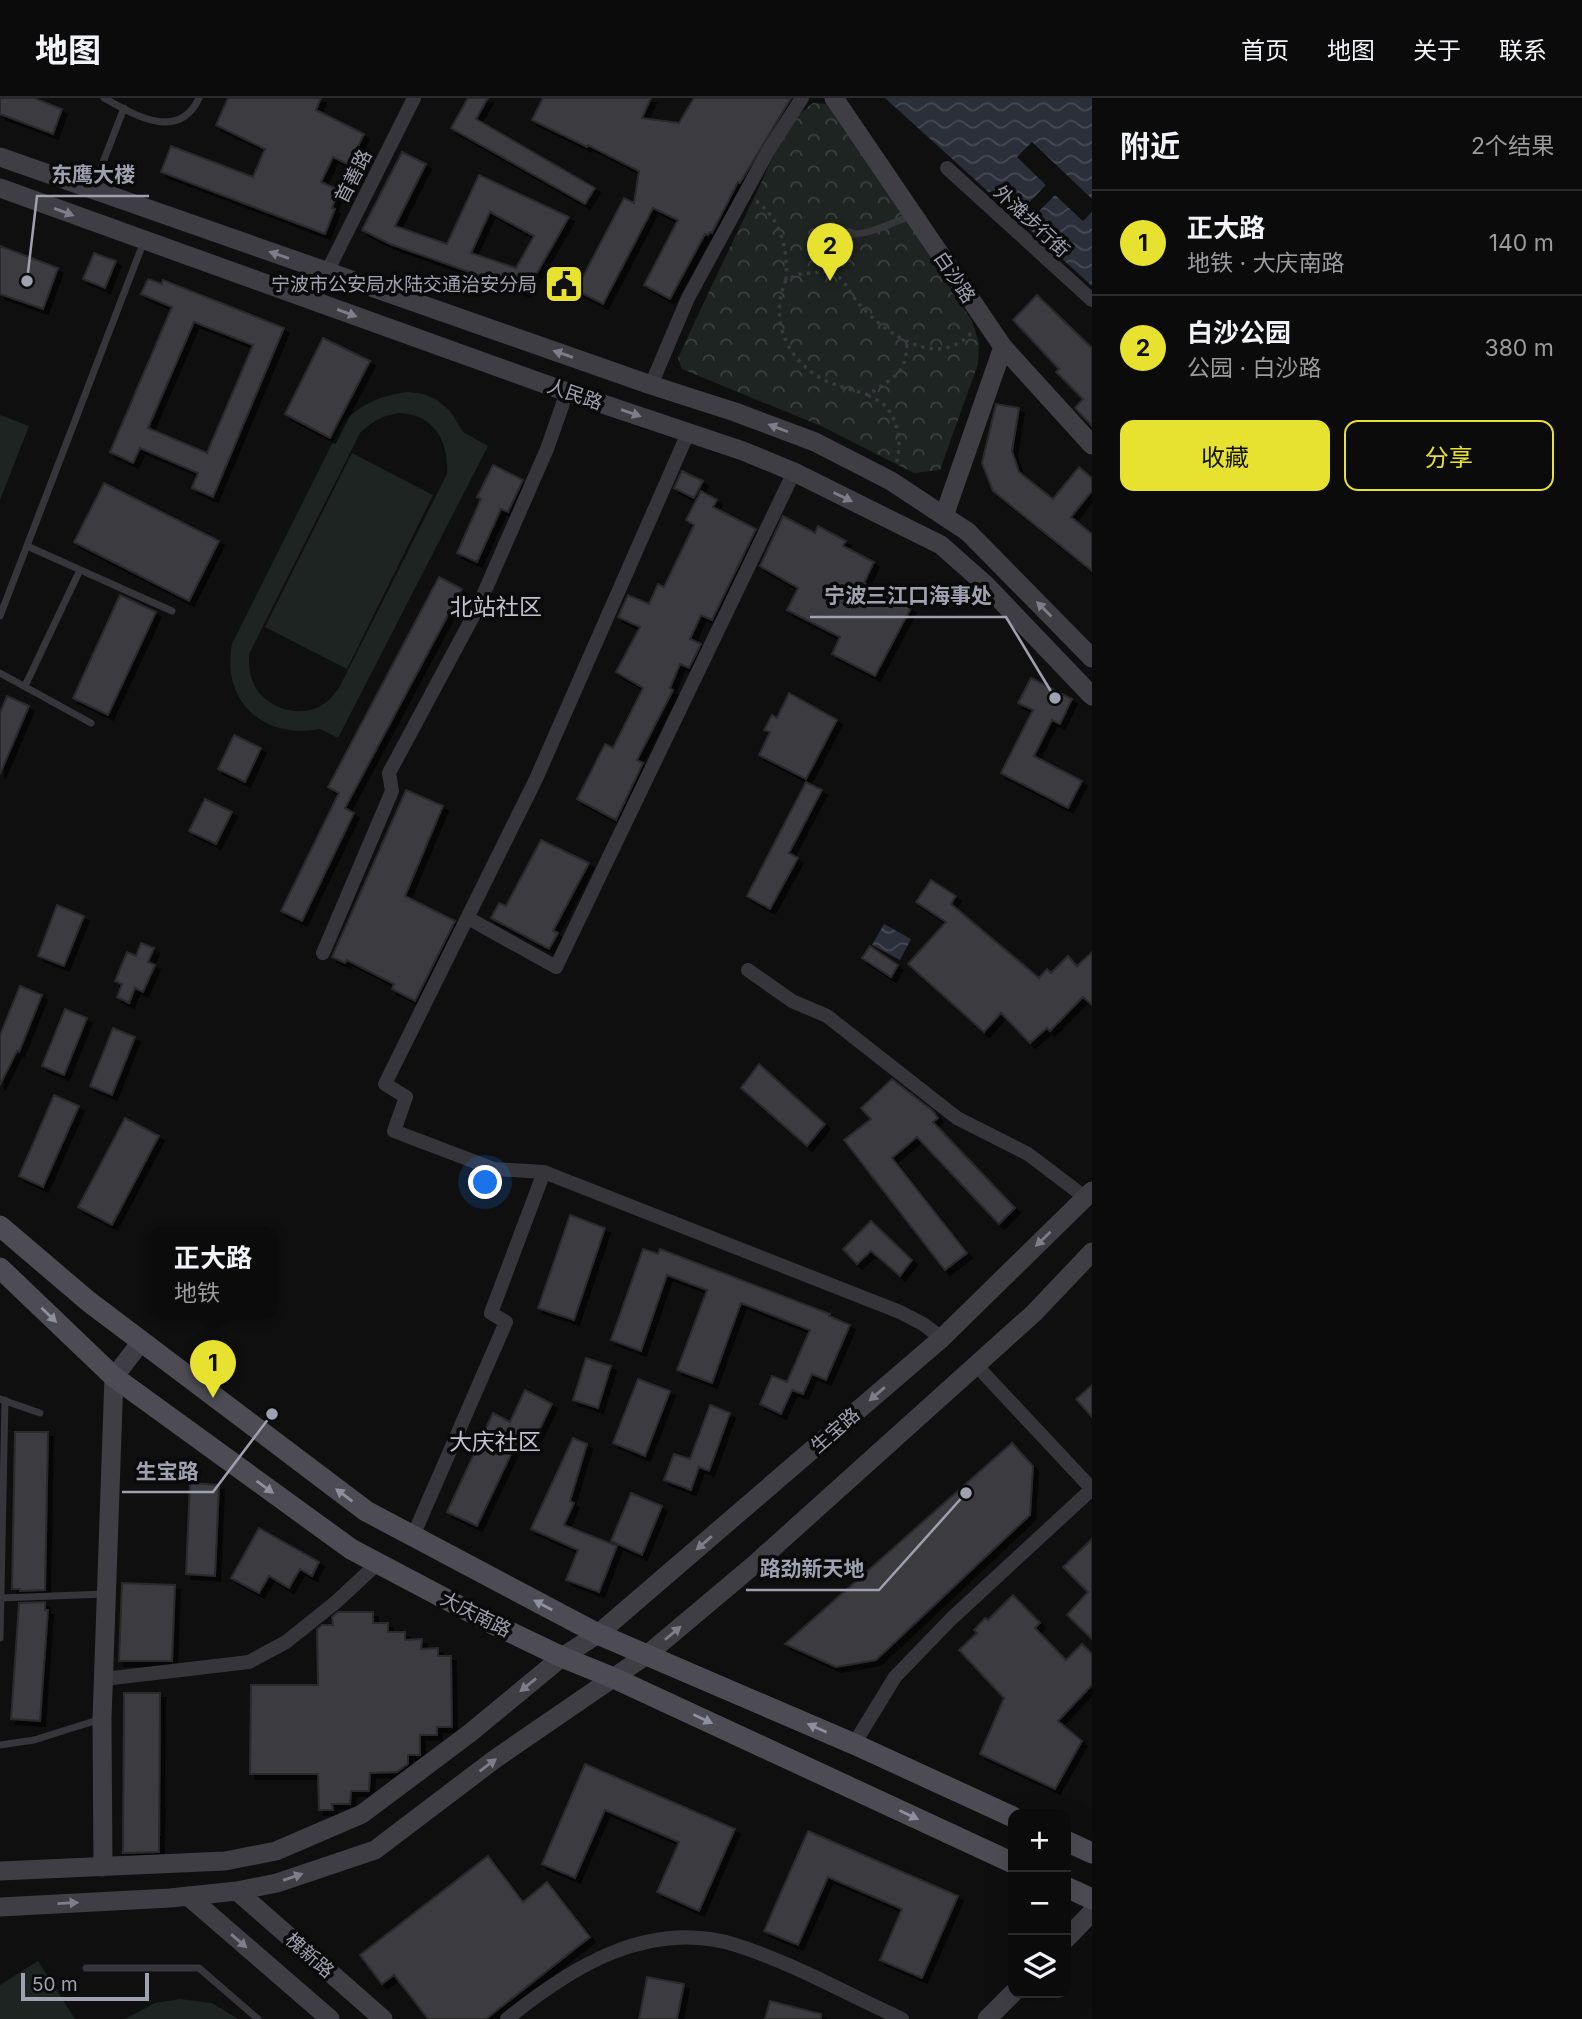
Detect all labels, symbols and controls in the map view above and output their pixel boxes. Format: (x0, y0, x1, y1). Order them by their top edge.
text: 地图 (35, 30, 101, 70)
text: 首页 (1241, 36, 1289, 65)
text: 地图 (1327, 36, 1375, 65)
text: 关于 (1413, 36, 1461, 65)
text: 联系 (1499, 36, 1547, 65)
text: 附近 (1120, 128, 1180, 164)
text: 2个结果 (1471, 132, 1554, 160)
street label: 首善路 (330, 146, 377, 207)
callout: 东鹰大楼 (37, 154, 149, 196)
text: 东鹰大楼 (51, 162, 135, 187)
street label: 外滩步行街 (989, 181, 1074, 262)
one-way arrow (54, 206, 75, 217)
text: 正大路 (1187, 212, 1265, 243)
pin: 2 (807, 223, 853, 281)
text: 1 (1138, 229, 1148, 257)
text: 140 m (1489, 229, 1554, 257)
street label: 白沙路 (929, 247, 980, 307)
one-way arrow (268, 249, 289, 260)
text: 地铁 · 大庆南路 (1187, 249, 1345, 277)
public building icon: 宁波市公安局水陆交通治安分局 (543, 263, 585, 305)
place label: 宁波市公安局水陆交通治安分局 (271, 273, 537, 296)
one-way arrow (337, 308, 358, 319)
text: 白沙公园 (1187, 317, 1291, 348)
text: 2 (1136, 334, 1150, 362)
text: 380 m (1484, 334, 1554, 362)
one-way arrow (552, 348, 573, 359)
text: 公园 · 白沙路 (1187, 354, 1322, 382)
street label: 人民路 (544, 374, 606, 415)
one-way arrow (621, 408, 642, 419)
button: 收藏 (1120, 420, 1330, 491)
button: 分享 (1344, 420, 1554, 491)
one-way arrow (767, 423, 788, 434)
one-way arrow (833, 491, 853, 502)
callout: 宁波三江口海事处 (810, 575, 1006, 617)
text: 宁波三江口海事处 (824, 583, 992, 608)
district label: 北站社区 (450, 593, 542, 621)
one-way arrow (1036, 601, 1052, 617)
your location (468, 1165, 502, 1199)
popup (148, 1227, 278, 1318)
one-way arrow (1035, 1231, 1052, 1248)
text: 正大路 (174, 1242, 252, 1273)
text: 地铁 (174, 1279, 220, 1307)
one-way arrow (40, 1306, 57, 1322)
pin: 1 (190, 1340, 236, 1398)
one-way arrow (868, 1386, 886, 1402)
street label: 生宝路 (806, 1403, 864, 1458)
district label: 大庆社区 (449, 1428, 541, 1456)
callout: 生宝路 (122, 1450, 213, 1492)
text: 生宝路 (136, 1459, 199, 1484)
one-way arrow (256, 1479, 274, 1493)
one-way arrow (336, 1487, 354, 1502)
one-way arrow (696, 1535, 713, 1550)
callout: 路劲新天地 (746, 1548, 879, 1590)
text: 路劲新天地 (760, 1556, 865, 1581)
street label: 大庆南路 (437, 1587, 515, 1642)
one-way arrow (533, 1599, 553, 1611)
one-way arrow (664, 1625, 682, 1641)
one-way arrow (519, 1678, 537, 1693)
one-way arrow (693, 1713, 713, 1725)
one-way arrow (807, 1722, 827, 1734)
one-way arrow (478, 1757, 496, 1772)
one-way arrow (899, 1809, 919, 1820)
map controls (1008, 1809, 1071, 1998)
button: + (1008, 1809, 1071, 1872)
one-way arrow (283, 1872, 304, 1882)
button: − (1008, 1872, 1071, 1935)
one-way arrow (57, 1898, 79, 1909)
street label: 槐新路 (281, 1928, 339, 1983)
one-way arrow (230, 1933, 248, 1949)
button: layers (1008, 1935, 1071, 1998)
scale bar (21, 1970, 149, 2002)
text: 50 m (32, 1973, 78, 1996)

